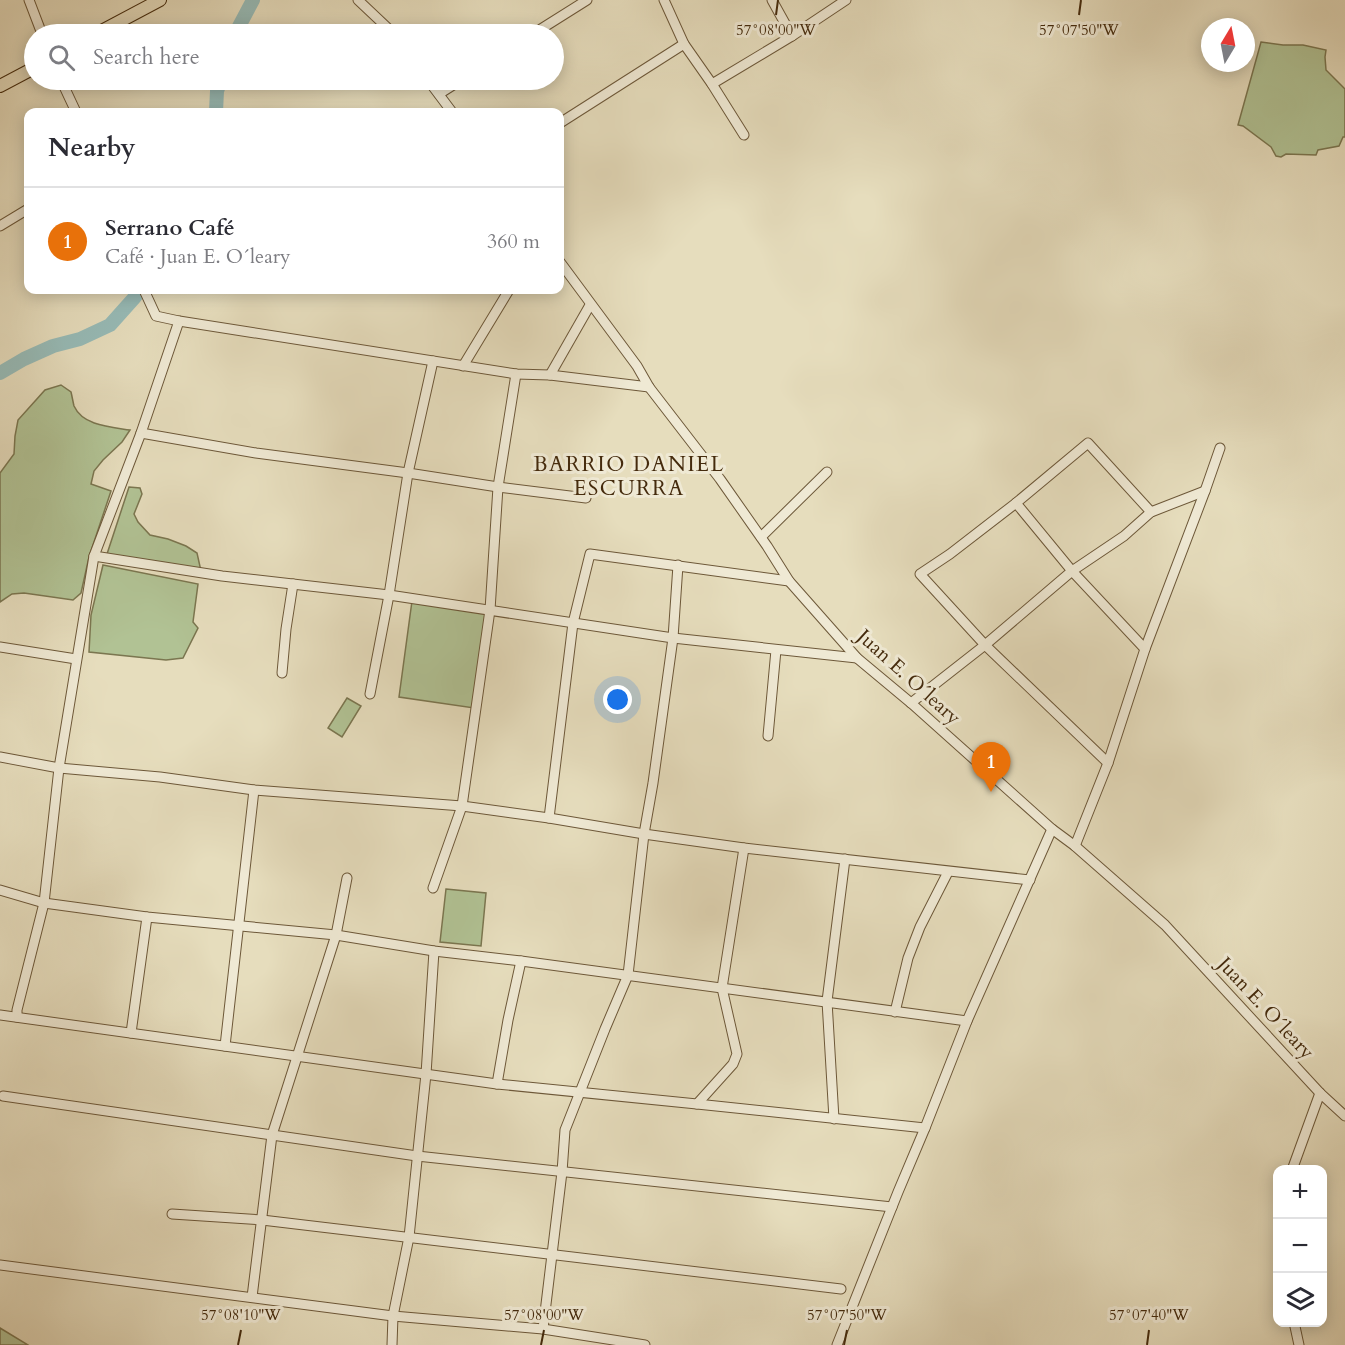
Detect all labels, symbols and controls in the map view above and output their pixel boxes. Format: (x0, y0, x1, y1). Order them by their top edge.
north arrow (1201, 18, 1255, 72)
text: 57°08'00"W (736, 20, 816, 40)
text: 57°07'50"W (1039, 20, 1119, 40)
search box (24, 24, 564, 90)
icon: search (45, 41, 78, 74)
text: Search here (93, 42, 200, 72)
text: Nearby (48, 130, 136, 165)
text: Serrano Café (105, 213, 235, 243)
text: 1 (62, 228, 73, 255)
text: 360 m (487, 228, 540, 255)
text: Café · Juan E. O´leary (105, 243, 291, 270)
district label: BARRIO DANIEL ESCURRA (533, 450, 725, 503)
street label: Juan E. O´leary (849, 621, 967, 731)
your location (603, 685, 632, 714)
pin: 1 (972, 742, 1010, 792)
street label: Juan E. O´leary (1210, 949, 1321, 1065)
map controls (1273, 1165, 1327, 1327)
button: + (1273, 1165, 1327, 1219)
button: − (1273, 1219, 1327, 1273)
button: layers (1273, 1273, 1327, 1327)
text: 57°08'10"W (201, 1305, 281, 1325)
text: 57°08'00"W (504, 1305, 584, 1325)
text: 57°07'50"W (807, 1305, 887, 1325)
text: 57°07'40"W (1109, 1305, 1189, 1325)

